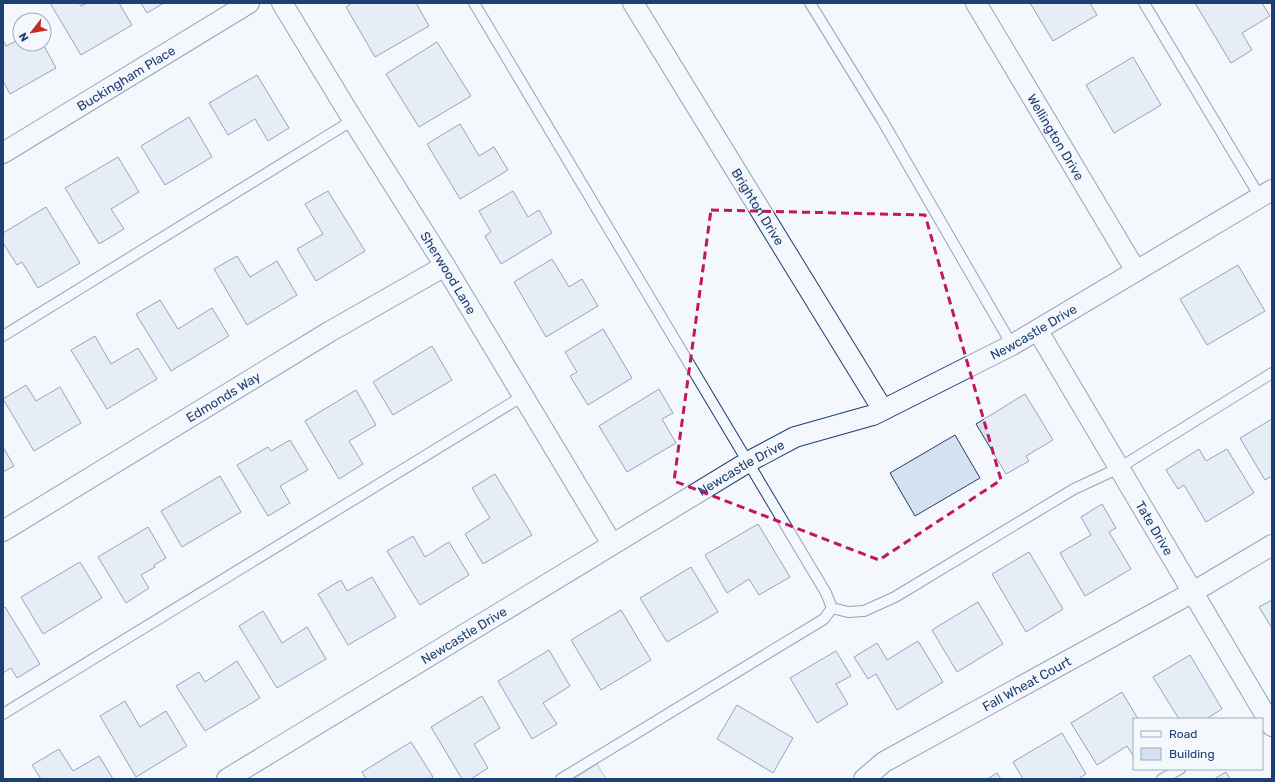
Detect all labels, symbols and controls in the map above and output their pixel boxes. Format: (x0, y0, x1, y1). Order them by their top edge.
north arrow (12, 12, 52, 52)
text: N (16, 30, 31, 44)
street label: Buckingham Place (74, 42, 178, 114)
street label: Wellington Drive (1025, 91, 1087, 183)
street label: Brighton Drive (729, 166, 787, 248)
street label: Sherwood Lane (418, 229, 480, 317)
street label: Newcastle Drive (988, 301, 1079, 362)
street label: Edmonds Way (183, 368, 263, 425)
street label: Newcastle Drive (695, 437, 787, 498)
street label: Tate Drive (1133, 498, 1177, 558)
street label: Newcastle Drive (418, 603, 509, 667)
street label: Fall Wheat Court (980, 653, 1073, 714)
legend (1133, 718, 1263, 770)
text: Road (1169, 727, 1197, 741)
text: Building (1169, 747, 1215, 761)

